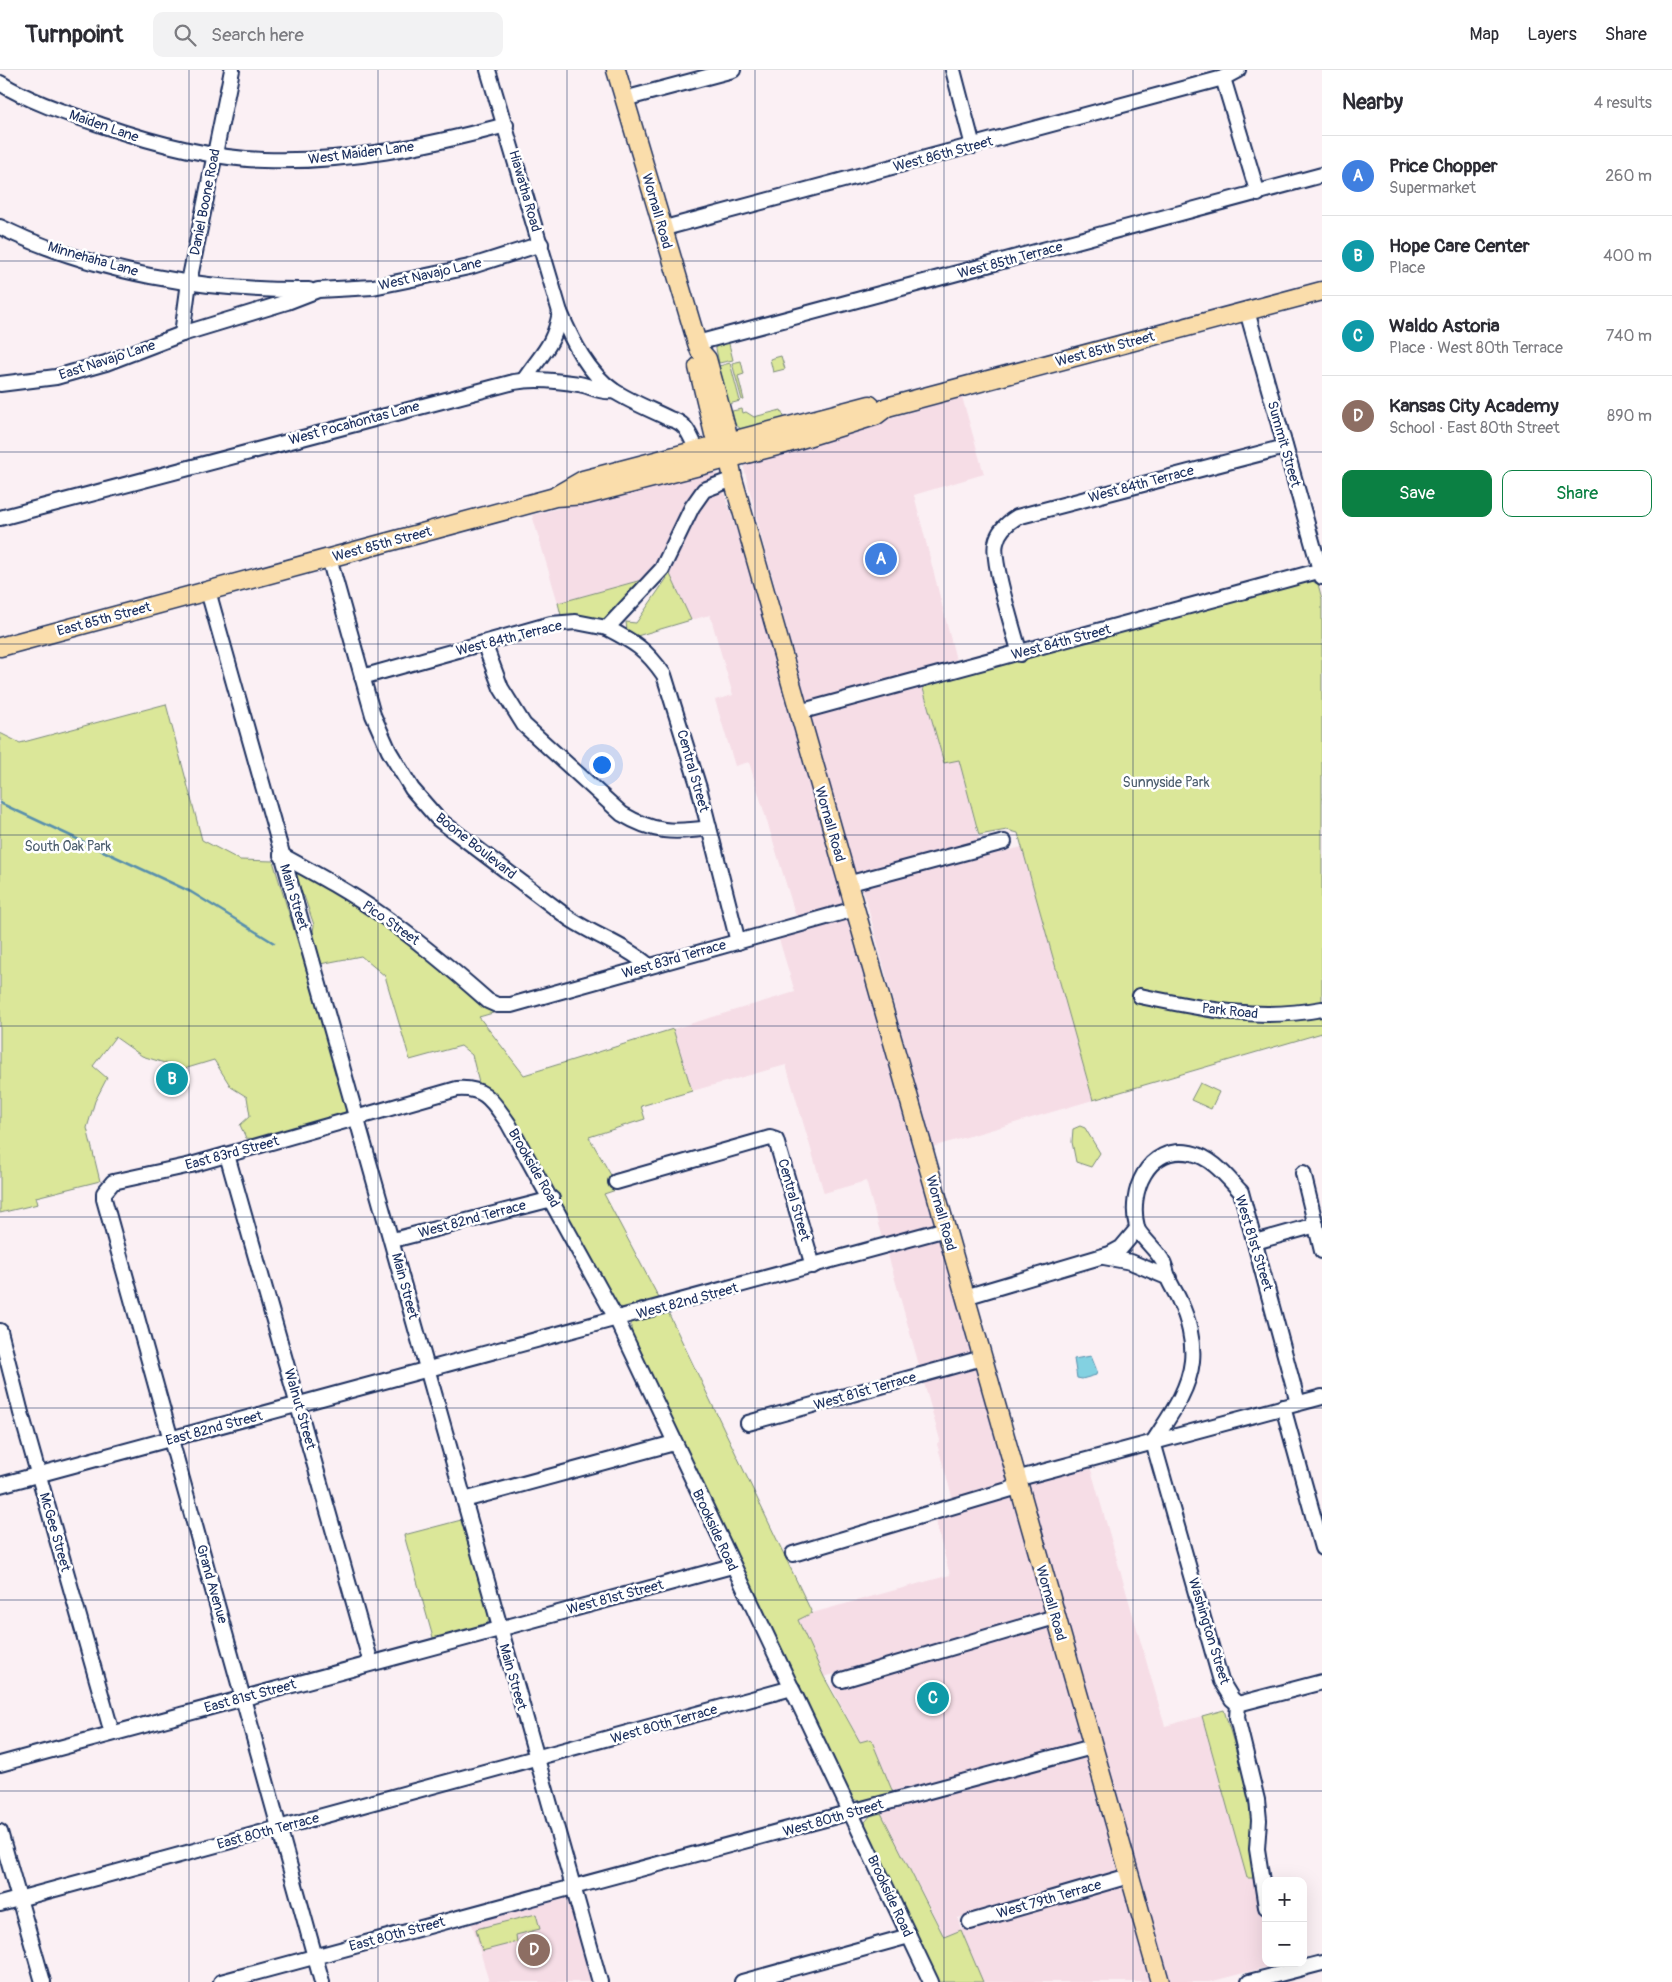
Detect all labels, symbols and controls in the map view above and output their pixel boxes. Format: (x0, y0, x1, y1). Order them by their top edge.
search box (153, 12, 503, 57)
text: Turnpoint (25, 20, 123, 49)
icon: search (171, 21, 199, 49)
text: Search here (211, 23, 304, 47)
text: Map (1470, 23, 1499, 46)
text: Layers (1527, 23, 1577, 46)
text: Share (1605, 23, 1647, 46)
text: Nearby (1342, 89, 1403, 116)
text: 4 results (1594, 93, 1652, 113)
street label: Maiden Lane (67, 106, 141, 146)
street label: West 86th Street (891, 132, 995, 175)
street label: West Maiden Lane (307, 138, 415, 168)
street label: Daniel Boone Road (186, 147, 224, 257)
street label: Hiawatha Road (505, 148, 545, 234)
text: Price Chopper (1389, 154, 1498, 178)
text: A (1353, 166, 1363, 186)
text: 260 m (1605, 166, 1652, 186)
street label: Wornall Road (638, 171, 676, 251)
text: Supermarket (1389, 178, 1476, 198)
text: Hope Care Center (1389, 234, 1529, 258)
street label: Minnehaha Lane (46, 238, 140, 280)
street label: West 85th Terrace (956, 238, 1064, 282)
text: B (1353, 246, 1363, 266)
text: 400 m (1603, 246, 1652, 266)
street label: West Navajo Lane (377, 254, 483, 294)
text: Place (1389, 258, 1425, 278)
text: Waldo Astoria (1389, 314, 1500, 338)
text: C (1353, 326, 1363, 346)
text: 740 m (1606, 326, 1652, 346)
street label: West 85th Street (1054, 328, 1157, 370)
street label: East Navajo Lane (57, 336, 157, 384)
text: Place · West 80th Terrace (1389, 338, 1563, 358)
text: Kansas City Academy (1389, 394, 1559, 418)
street label: West Pocahontas Lane (287, 397, 421, 449)
street label: Summit Street (1264, 399, 1305, 489)
text: D (1353, 406, 1363, 426)
text: 890 m (1607, 406, 1652, 426)
text: School · East 80th Street (1389, 418, 1560, 438)
street label: West 84th Terrace (1086, 462, 1196, 506)
button: Save (1342, 470, 1492, 517)
button: Share (1502, 470, 1652, 517)
street label: West 85th Street (331, 523, 434, 565)
pin: A (865, 540, 897, 578)
street label: East 85th Street (55, 598, 153, 640)
street label: West 84th Terrace (454, 617, 564, 659)
street label: West 84th Street (1009, 620, 1113, 663)
street label: Central Street (673, 728, 713, 814)
your location (589, 752, 615, 778)
park label: Sunnyside Park (1123, 774, 1210, 791)
street label: Wornall Road (811, 784, 849, 864)
street label: Boone Boulevard (432, 809, 520, 883)
park label: South Oak Park (25, 838, 112, 855)
street label: Main Street (276, 862, 312, 932)
street label: Pico Street (359, 897, 423, 949)
street label: West 83rd Terrace (620, 936, 728, 982)
street label: Park Road (1201, 1000, 1259, 1022)
pin: B (156, 1060, 188, 1098)
street label: Brookside Road (505, 1126, 563, 1211)
street label: East 83rd Street (183, 1132, 281, 1174)
street label: Central Street (774, 1157, 814, 1243)
street label: Wornall Road (922, 1173, 960, 1253)
street label: West 81st Street (1231, 1193, 1277, 1293)
street label: West 82nd Terrace (416, 1196, 528, 1242)
street label: Main Street (388, 1251, 422, 1321)
street label: West 82nd Street (634, 1279, 740, 1323)
street label: Walnut Street (280, 1367, 320, 1452)
street label: West 81st Terrace (812, 1368, 918, 1414)
street label: East 82nd Street (164, 1407, 265, 1449)
street label: Brookside Road (689, 1486, 741, 1574)
street label: McGee Street (36, 1491, 74, 1574)
street label: Grand Avenue (193, 1543, 231, 1625)
street label: Wornall Road (1032, 1563, 1070, 1643)
street label: West 81st Street (565, 1576, 665, 1618)
street label: Washington Street (1185, 1576, 1233, 1687)
street label: Main Street (495, 1642, 531, 1712)
street label: East 81st Street (202, 1676, 298, 1716)
pin: C (917, 1679, 949, 1717)
street label: West 80th Terrace (609, 1701, 719, 1747)
street label: West 80th Street (781, 1795, 885, 1840)
street label: East 80th Terrace (215, 1809, 321, 1853)
street label: Brookside Road (864, 1852, 916, 1940)
street label: West 79th Terrace (995, 1876, 1103, 1922)
map controls (1262, 1877, 1307, 1967)
button: + (1262, 1877, 1307, 1922)
street label: East 80th Street (347, 1913, 447, 1955)
button: − (1262, 1922, 1307, 1967)
pin: D (518, 1931, 550, 1969)

